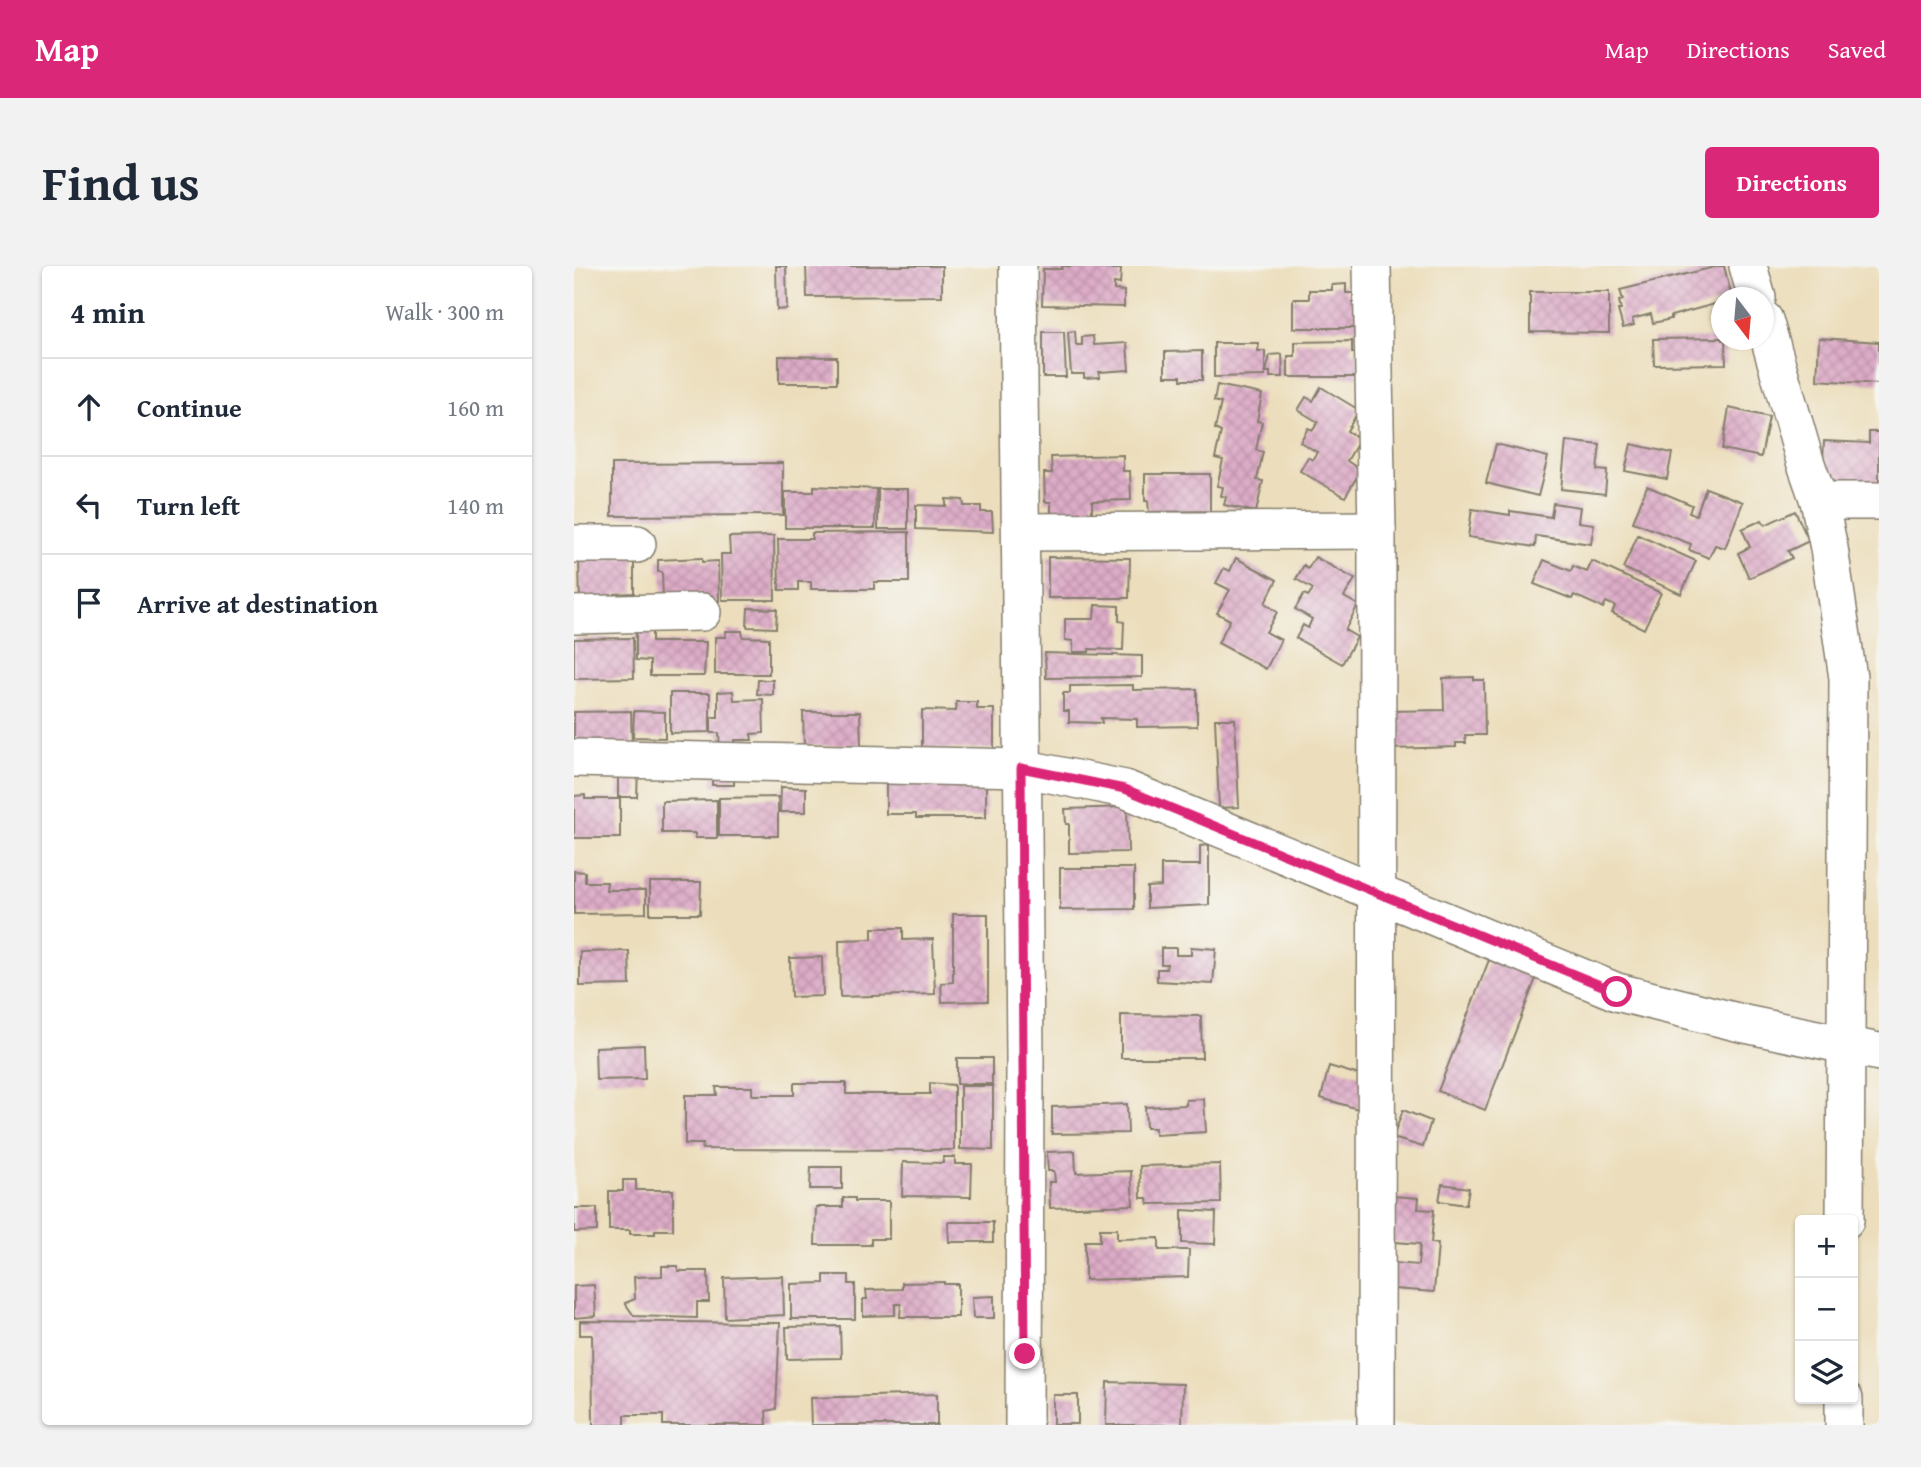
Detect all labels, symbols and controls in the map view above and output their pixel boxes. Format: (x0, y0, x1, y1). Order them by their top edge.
text: Map (35, 25, 99, 73)
text: Map (1605, 32, 1649, 67)
text: Directions (1687, 32, 1790, 67)
text: Saved (1828, 32, 1886, 67)
text: Find us (42, 146, 200, 218)
button: Directions (1705, 147, 1879, 218)
north arrow (1711, 287, 1774, 350)
text: 4 min (70, 290, 145, 334)
text: Walk · 300 m (385, 295, 504, 328)
icon: ahead (70, 388, 108, 426)
text: Continue (137, 388, 242, 427)
text: 160 m (447, 391, 504, 424)
icon: left (70, 486, 108, 524)
text: Turn left (137, 486, 240, 525)
text: 140 m (447, 489, 504, 522)
icon: arrive (70, 584, 108, 622)
text: Arrive at destination (137, 584, 378, 623)
route start (1601, 976, 1632, 1007)
map controls (1795, 1215, 1858, 1404)
button: + (1795, 1215, 1858, 1278)
button: − (1795, 1278, 1858, 1341)
route end (1009, 1338, 1040, 1369)
button: layers (1795, 1341, 1858, 1404)

